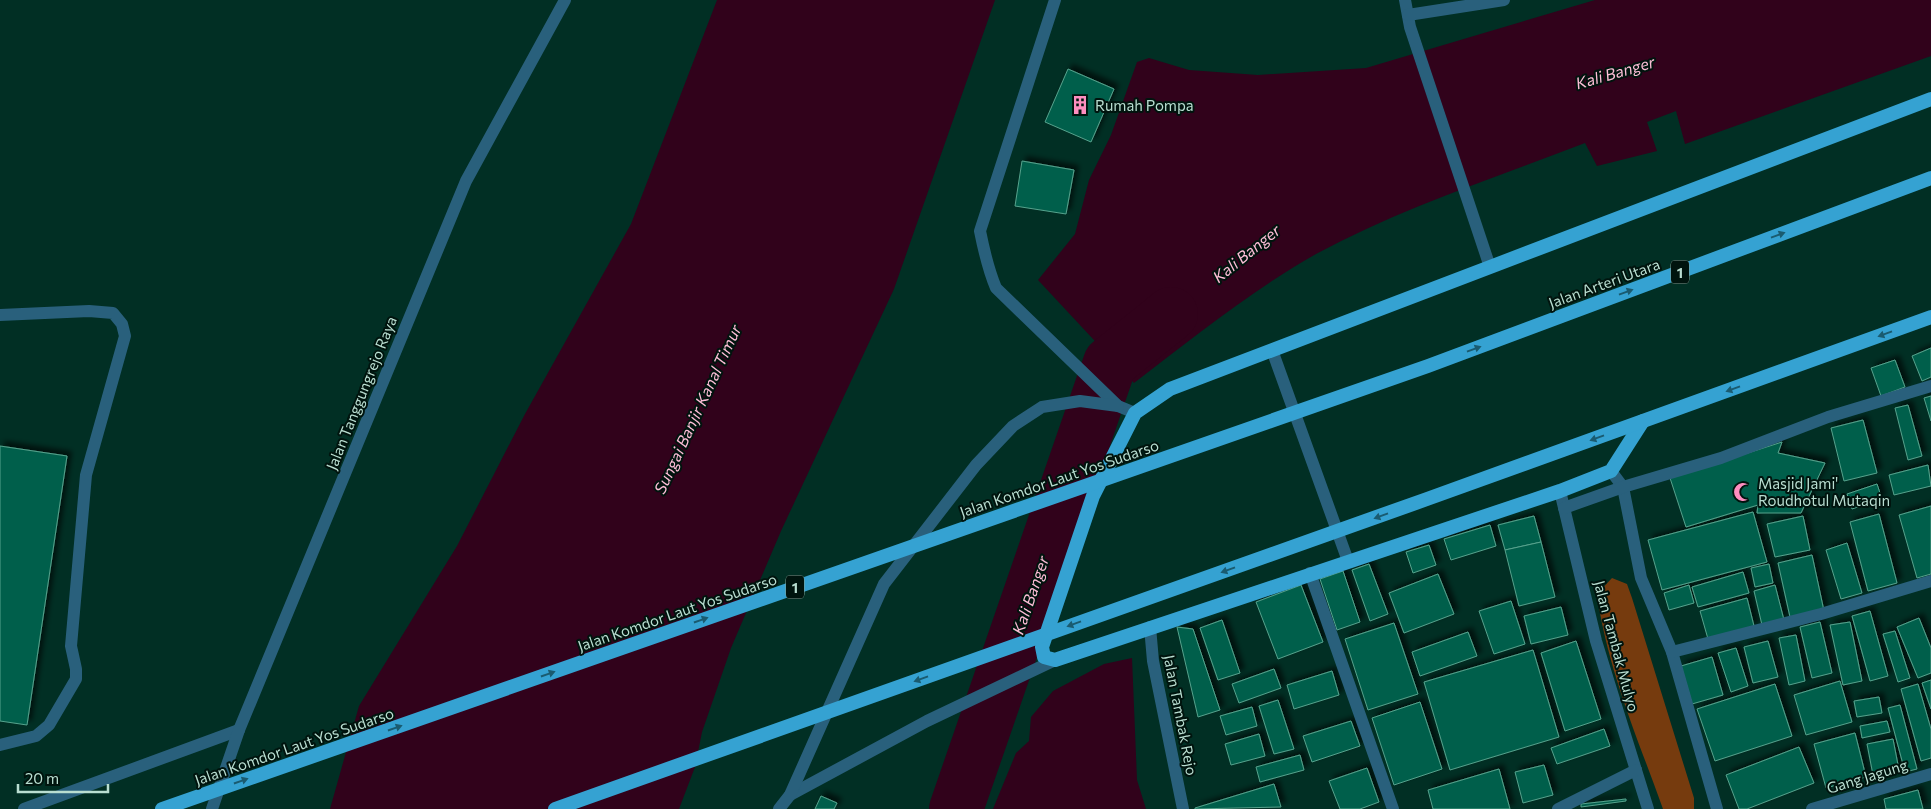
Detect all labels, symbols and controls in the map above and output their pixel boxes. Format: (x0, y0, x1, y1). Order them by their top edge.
water label: Kali Banger (1573, 51, 1657, 92)
building icon: Rumah Pompa (1069, 94, 1091, 116)
place label: Rumah Pompa (1095, 96, 1194, 114)
water label: Kali Banger (1208, 220, 1284, 286)
one-way arrow (1771, 231, 1786, 238)
street label: Jalan Arteri Utara (1546, 255, 1662, 311)
road number: 1 (1671, 260, 1689, 284)
one-way arrow (1619, 288, 1634, 296)
street label: Jalan Tanggungrejo Raya (322, 314, 400, 472)
water label: Sungai Banjir Kanal Timur (649, 321, 745, 497)
one-way arrow (1877, 330, 1892, 338)
one-way arrow (1467, 345, 1482, 353)
one-way arrow (1725, 386, 1740, 393)
one-way arrow (1589, 434, 1604, 442)
street label: Jalan Komdor Laut Yos Sudarso (957, 435, 1161, 521)
place label: Masjid Jami' Roudhotul Mutaqin (1758, 474, 1890, 509)
mosque icon: Masjid Jami' Roudhotul Mutaqin (1732, 481, 1754, 503)
one-way arrow (1373, 513, 1388, 520)
water label: Kali Banger (1008, 553, 1052, 637)
one-way arrow (1220, 567, 1235, 574)
street label: Jalan Komdor Laut Yos Sudarso (575, 569, 779, 655)
road number: 1 (786, 576, 804, 598)
street label: Jalan Tambak Mulyo (1591, 578, 1643, 714)
one-way arrow (694, 616, 709, 623)
one-way arrow (1067, 621, 1082, 628)
street label: Jalan Tambak Rejo (1160, 653, 1202, 777)
one-way arrow (541, 670, 556, 678)
one-way arrow (914, 676, 929, 683)
street label: Jalan Komdor Laut Yos Sudarso (192, 703, 396, 789)
one-way arrow (387, 724, 402, 731)
street label: Gang Jagung (1824, 755, 1910, 797)
scale bar (18, 762, 108, 794)
text: 20 m (25, 769, 59, 787)
one-way arrow (234, 777, 249, 785)

